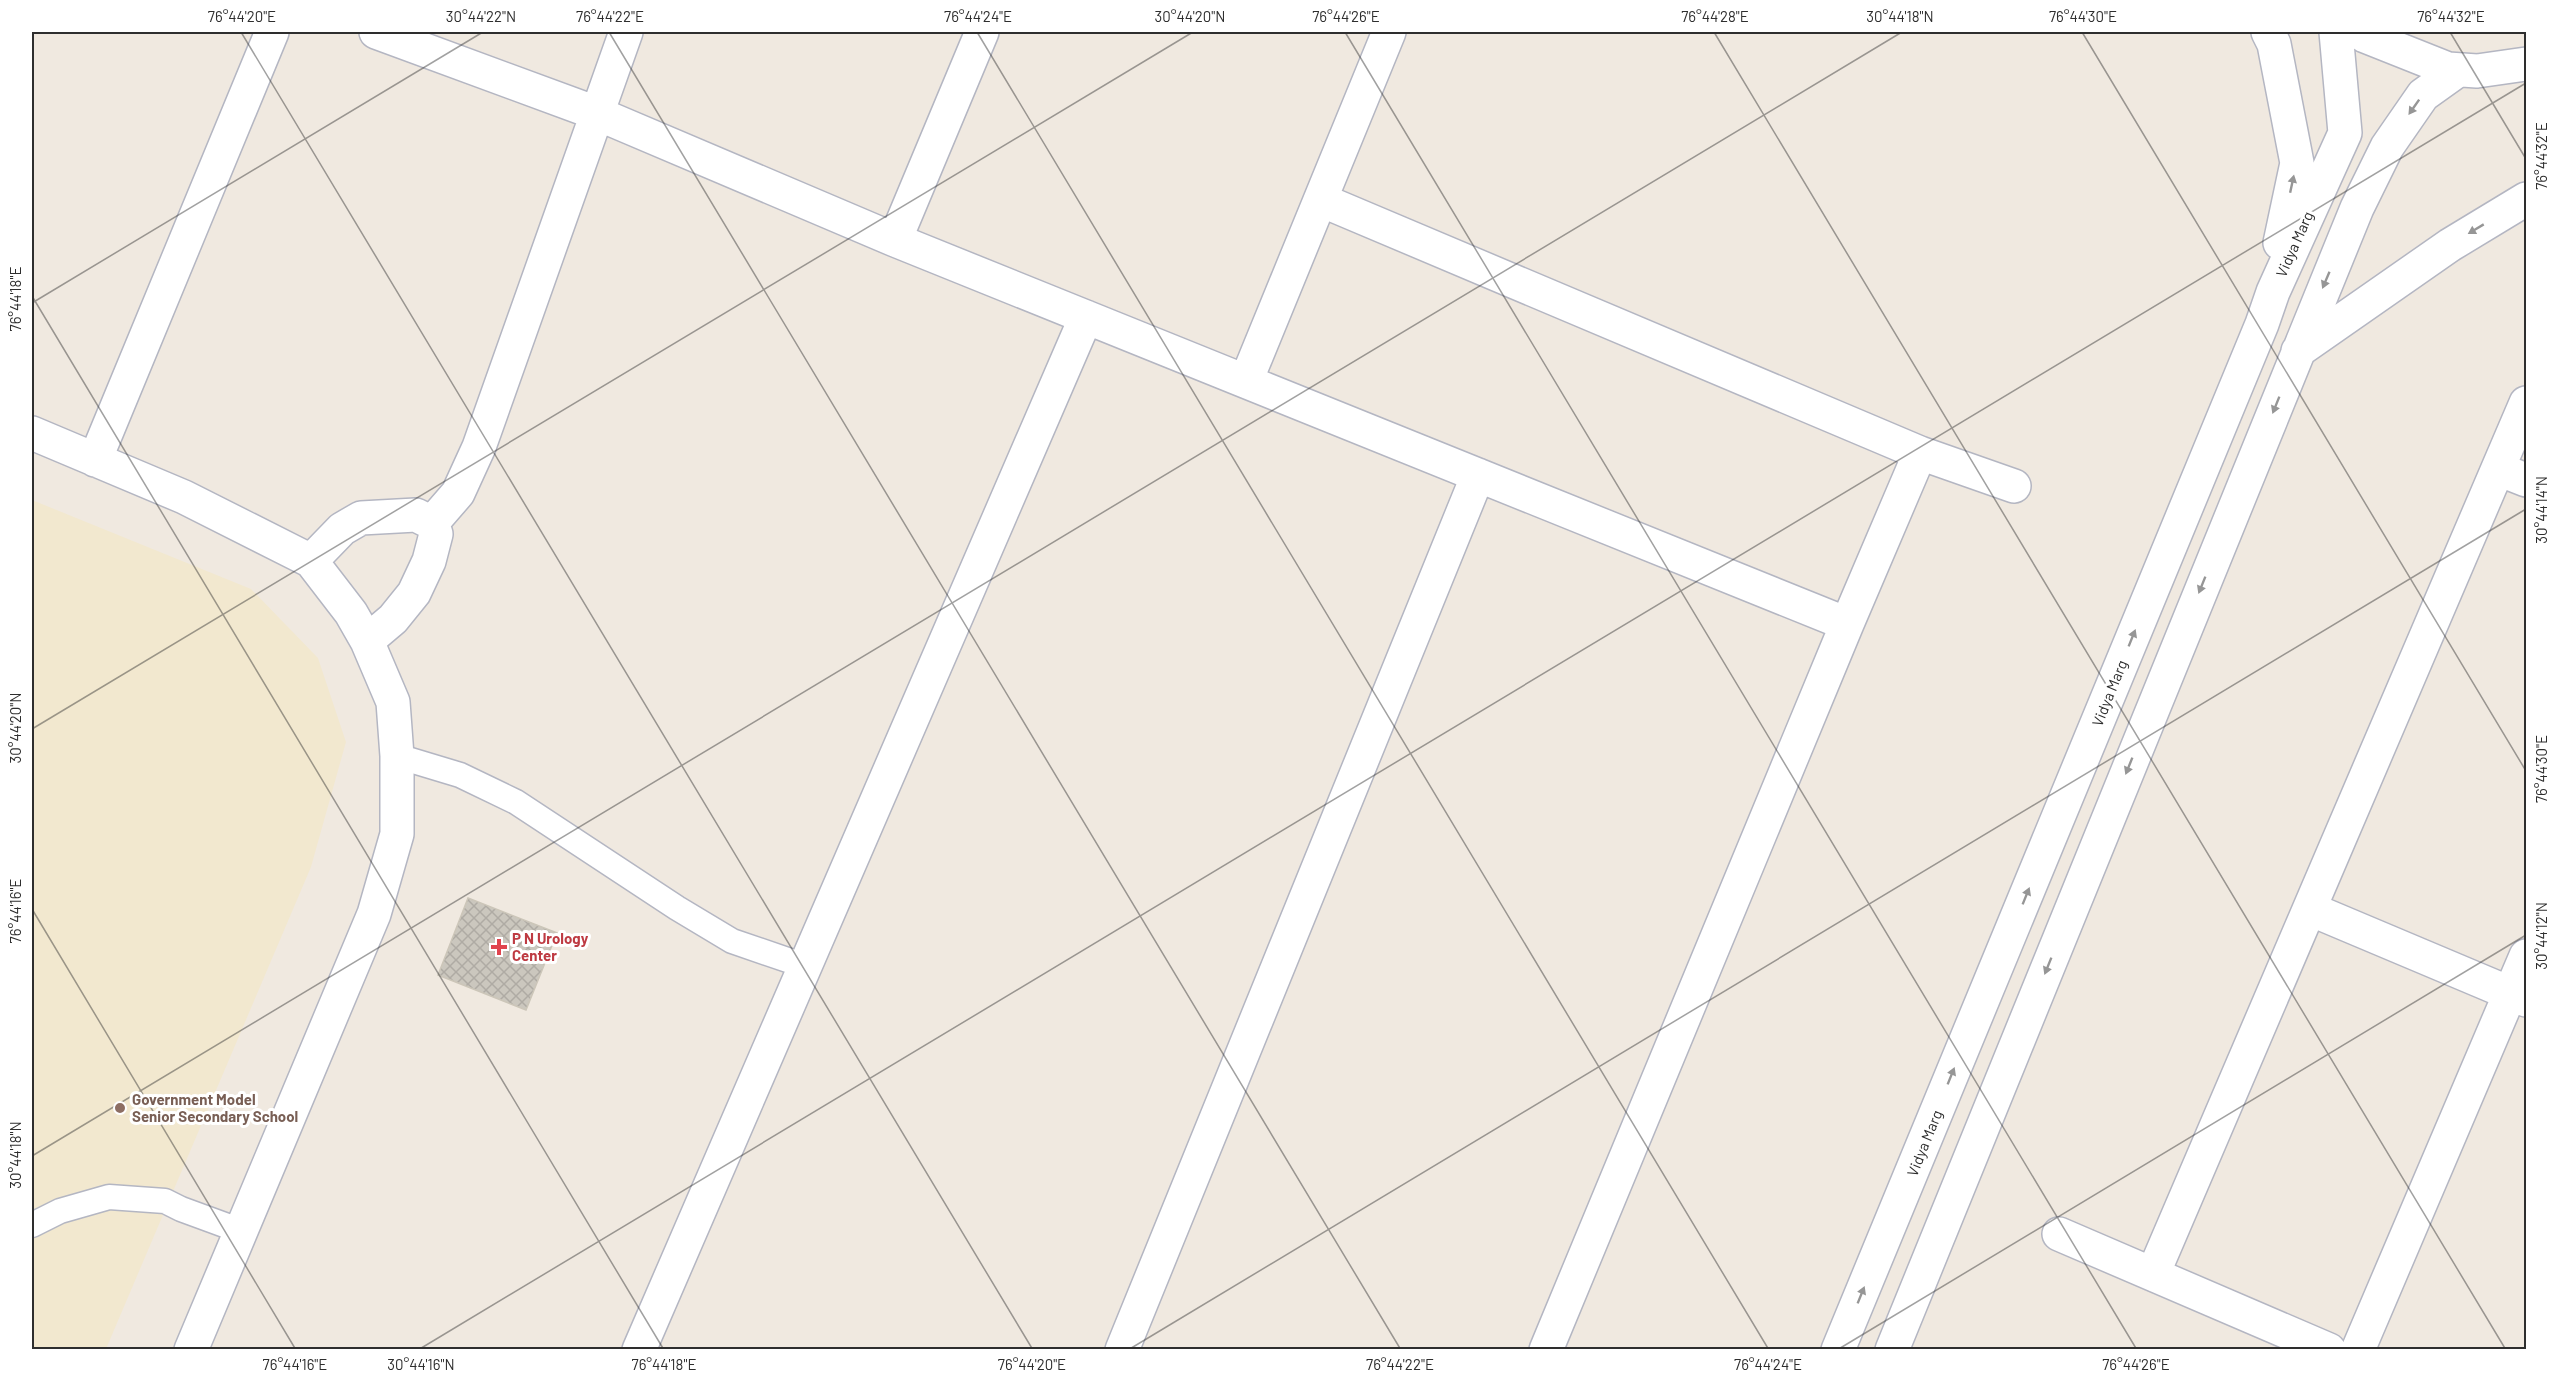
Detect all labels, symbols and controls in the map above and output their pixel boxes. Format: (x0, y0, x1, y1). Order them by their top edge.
text: 76°44'20"E (208, 7, 276, 25)
text: 30°44'22"N (446, 7, 516, 25)
text: 76°44'22"E (576, 7, 644, 25)
text: 76°44'24"E (944, 7, 1012, 25)
text: 30°44'20"N (1155, 7, 1225, 25)
text: 76°44'26"E (1312, 7, 1380, 25)
text: 76°44'28"E (1681, 7, 1749, 25)
text: 30°44'18"N (1866, 7, 1934, 25)
text: 76°44'30"E (2049, 7, 2117, 25)
text: 76°44'32"E (2417, 7, 2485, 25)
one-way arrow (2408, 99, 2420, 115)
text: 76°44'32"E (2532, 122, 2550, 190)
one-way arrow (2288, 175, 2298, 193)
street label: Vidya Marg (2272, 208, 2316, 280)
one-way arrow (2468, 224, 2484, 235)
text: 76°44'18"E (6, 267, 24, 331)
one-way arrow (2321, 272, 2331, 290)
one-way arrow (2271, 396, 2281, 414)
text: 30°44'14"N (2532, 476, 2550, 544)
one-way arrow (2197, 577, 2207, 595)
one-way arrow (2127, 629, 2137, 647)
street label: Vidya Marg (2088, 657, 2130, 729)
text: 30°44'20"N (6, 693, 24, 763)
text: 76°44'30"E (2532, 735, 2550, 803)
one-way arrow (2124, 757, 2133, 775)
text: 76°44'16"E (6, 879, 24, 943)
one-way arrow (2022, 887, 2031, 905)
text: 30°44'12"N (2532, 902, 2550, 970)
place label: P N Urology Center (512, 929, 589, 964)
marker: P N Urology Center (490, 938, 508, 956)
one-way arrow (2043, 958, 2053, 976)
one-way arrow (1946, 1067, 1956, 1085)
place label: Government Model Senior Secondary School (132, 1090, 298, 1125)
marker: Government Model Senior Secondary School (113, 1101, 127, 1115)
street label: Vidya Marg (1903, 1107, 1945, 1179)
text: 30°44'18"N (6, 1121, 24, 1189)
one-way arrow (1856, 1286, 1866, 1304)
text: 76°44'16"E (263, 1355, 327, 1373)
text: 30°44'16"N (387, 1355, 455, 1373)
text: 76°44'18"E (632, 1355, 696, 1373)
text: 76°44'20"E (998, 1355, 1066, 1373)
text: 76°44'22"E (1366, 1355, 1434, 1373)
text: 76°44'24"E (1734, 1355, 1802, 1373)
text: 76°44'26"E (2102, 1355, 2170, 1373)

